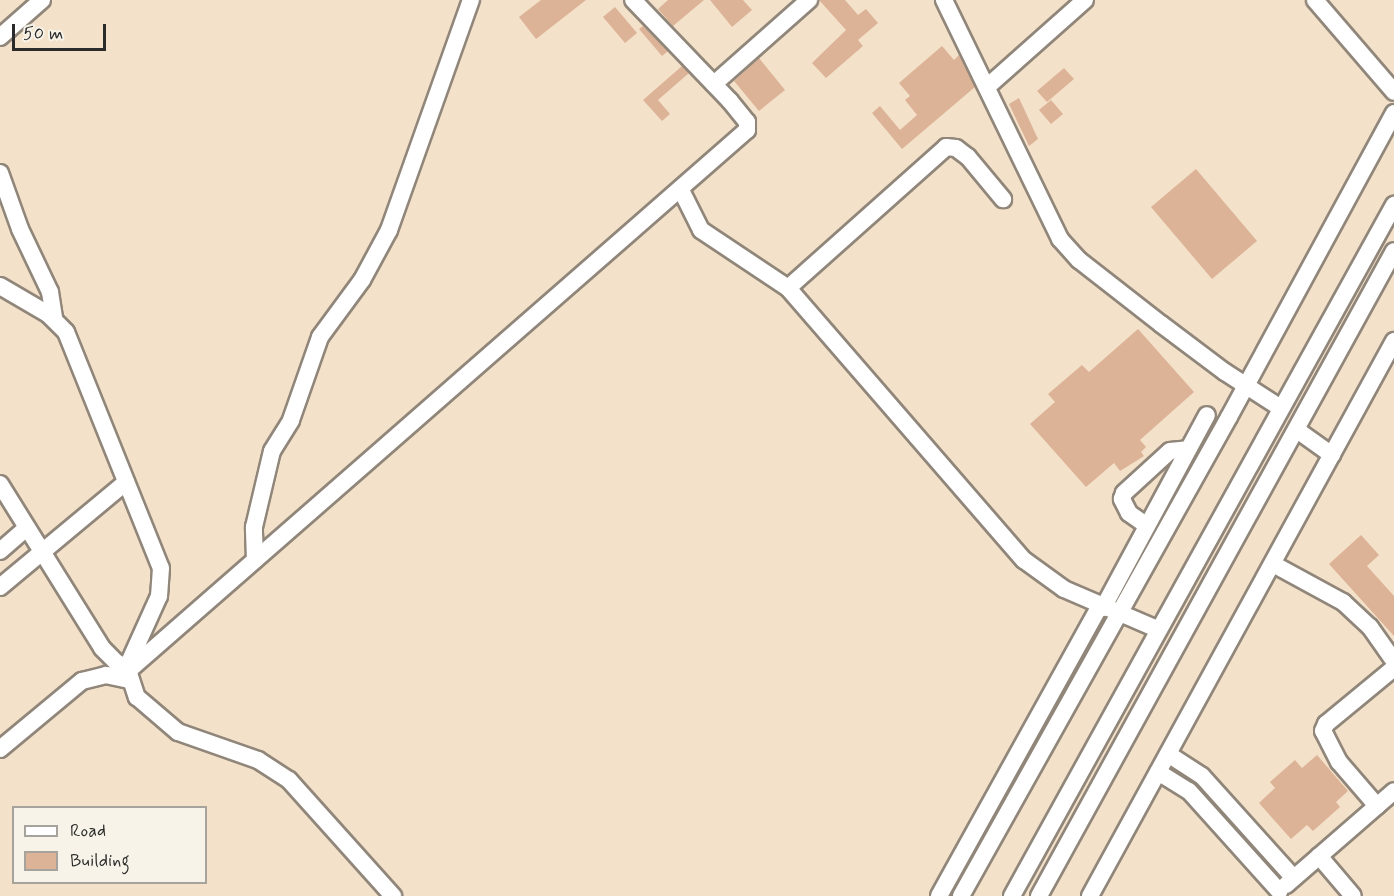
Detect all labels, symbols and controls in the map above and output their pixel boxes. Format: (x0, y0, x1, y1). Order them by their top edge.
scale bar (15, 12, 110, 50)
text: 50 m (23, 22, 63, 46)
legend (12, 806, 207, 884)
text: Road (70, 819, 106, 843)
text: Building (70, 849, 130, 873)

